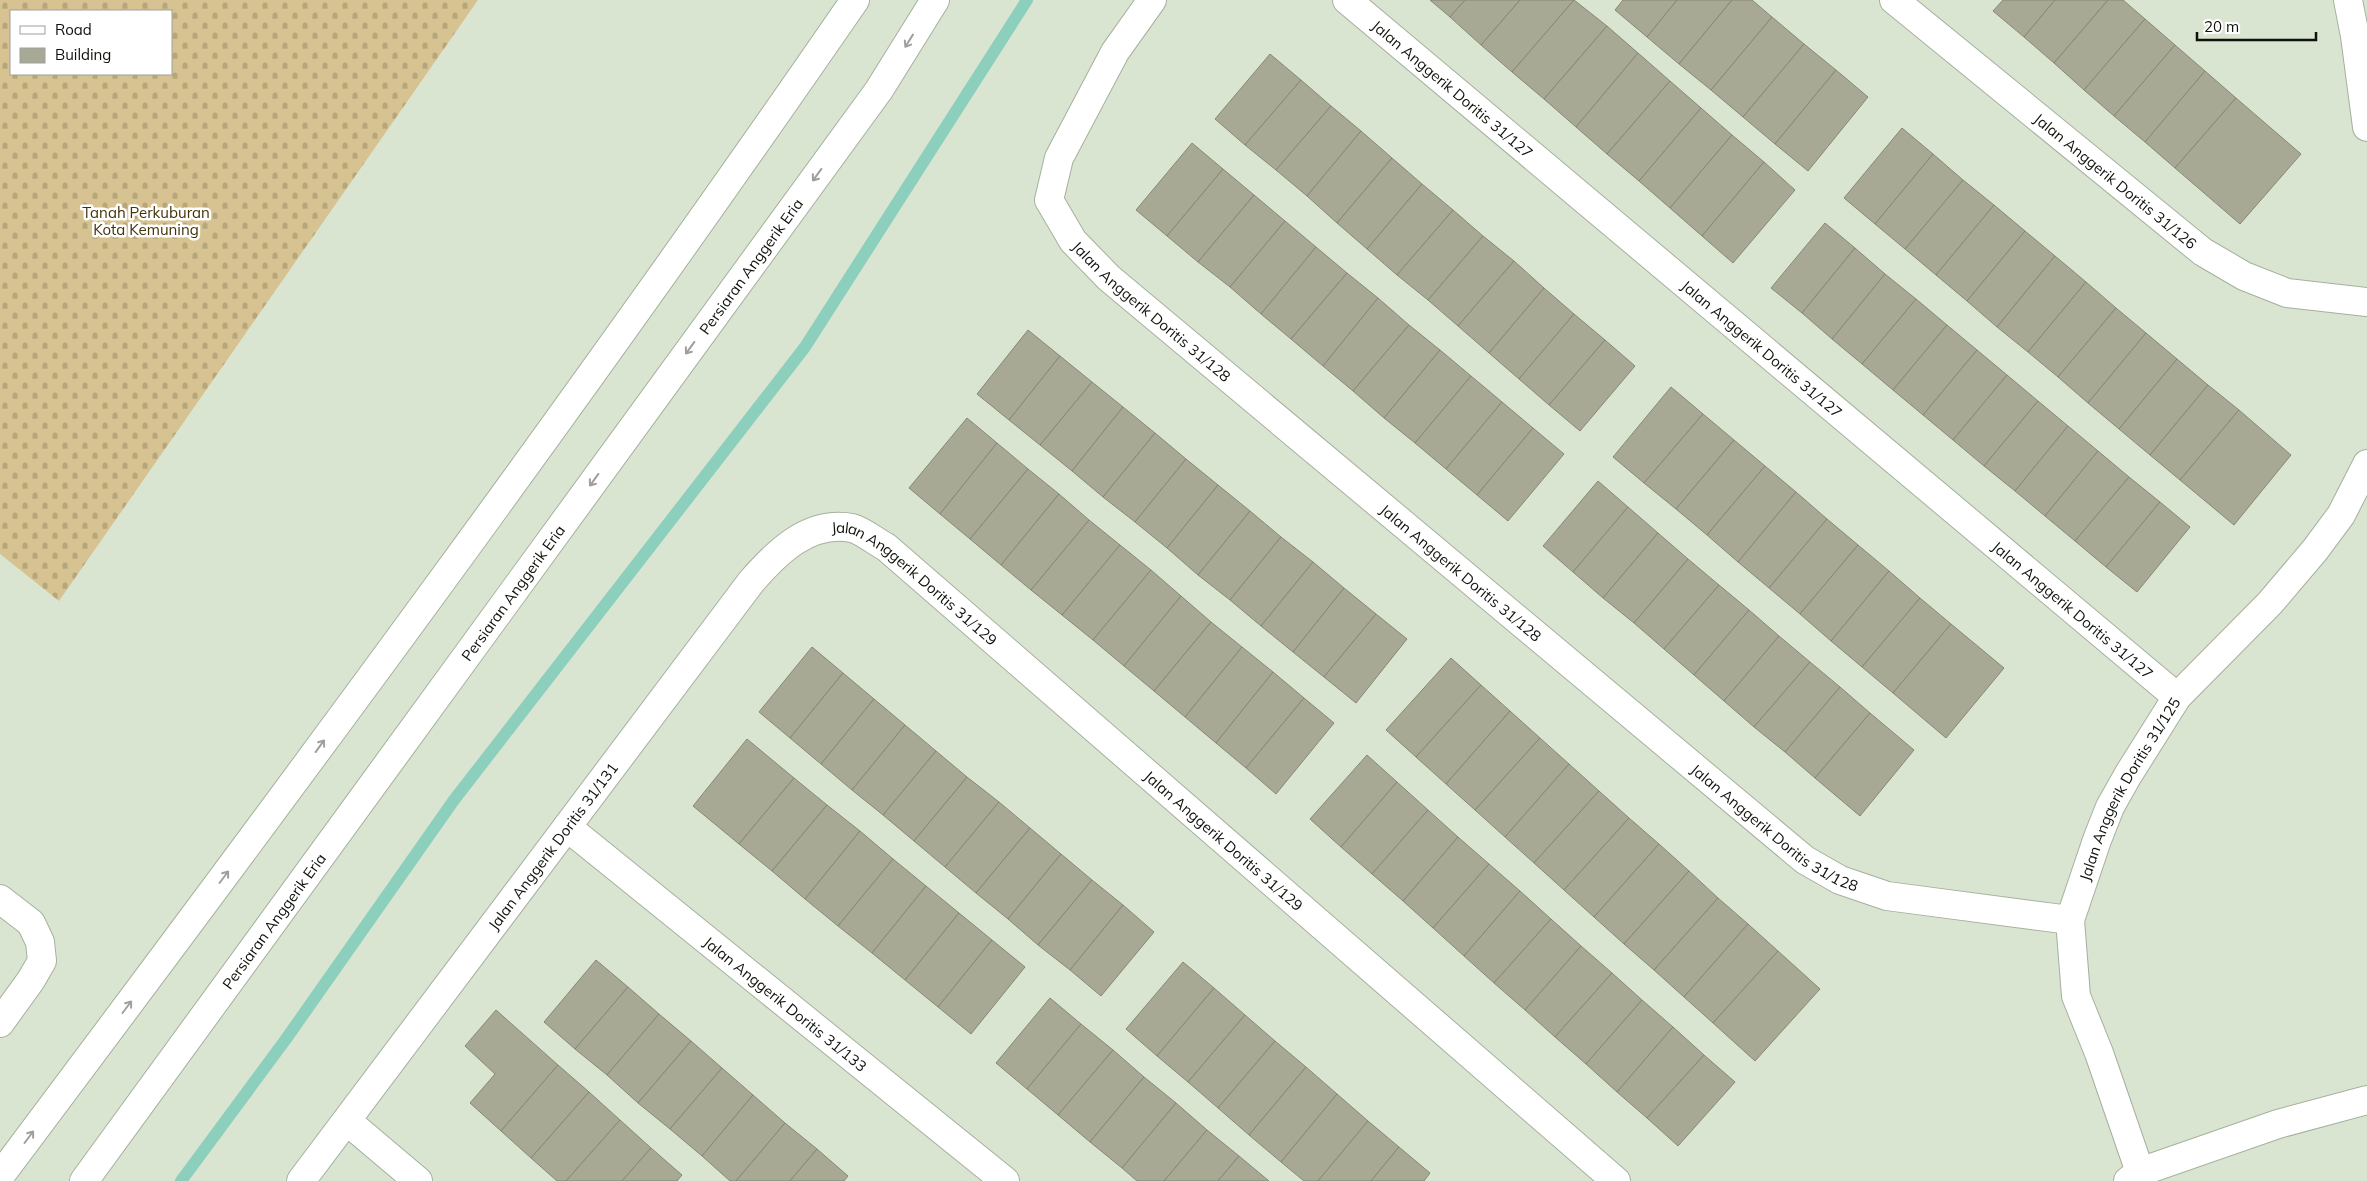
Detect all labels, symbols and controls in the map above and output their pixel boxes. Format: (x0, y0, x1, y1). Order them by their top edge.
legend (10, 10, 172, 75)
scale bar (2197, 10, 2316, 42)
street label: Jalan Anggerik Doritis 31/127 (1368, 16, 1537, 162)
text: 20 m (2204, 17, 2239, 36)
text: Road (55, 20, 92, 39)
one-way arrow (904, 34, 914, 48)
text: Building (55, 45, 111, 64)
street label: Jalan Anggerik Doritis 31/126 (2030, 109, 2201, 253)
one-way arrow (812, 168, 822, 182)
street label: Persiaran Anggerik Eria (695, 194, 807, 338)
park label: Tanah Perkuburan Kota Kemuning (82, 203, 210, 239)
street label: Jalan Anggerik Doritis 31/128 (1069, 237, 1235, 386)
street label: Jalan Anggerik Doritis 31/127 (1678, 276, 1846, 422)
one-way arrow (685, 341, 695, 355)
one-way arrow (589, 473, 599, 487)
street label: Jalan Anggerik Doritis 31/128 (1377, 500, 1546, 645)
street label: Jalan Anggerik Doritis 31/129 (831, 517, 1001, 649)
street label: Persiaran Anggerik Eria (457, 521, 569, 664)
street label: Jalan Anggerik Doritis 31/127 (1989, 537, 2157, 683)
street label: Jalan Anggerik Doritis 31/125 (2074, 694, 2184, 883)
one-way arrow (315, 739, 325, 753)
street label: Jalan Anggerik Doritis 31/131 (484, 759, 622, 933)
street label: Jalan Anggerik Doritis 31/128 (1687, 759, 1861, 895)
street label: Jalan Anggerik Doritis 31/129 (1140, 766, 1307, 915)
street label: Persiaran Anggerik Eria (218, 849, 330, 993)
one-way arrow (219, 871, 230, 884)
street label: Jalan Anggerik Doritis 31/133 (700, 932, 871, 1075)
one-way arrow (122, 1000, 132, 1014)
one-way arrow (24, 1131, 35, 1144)

